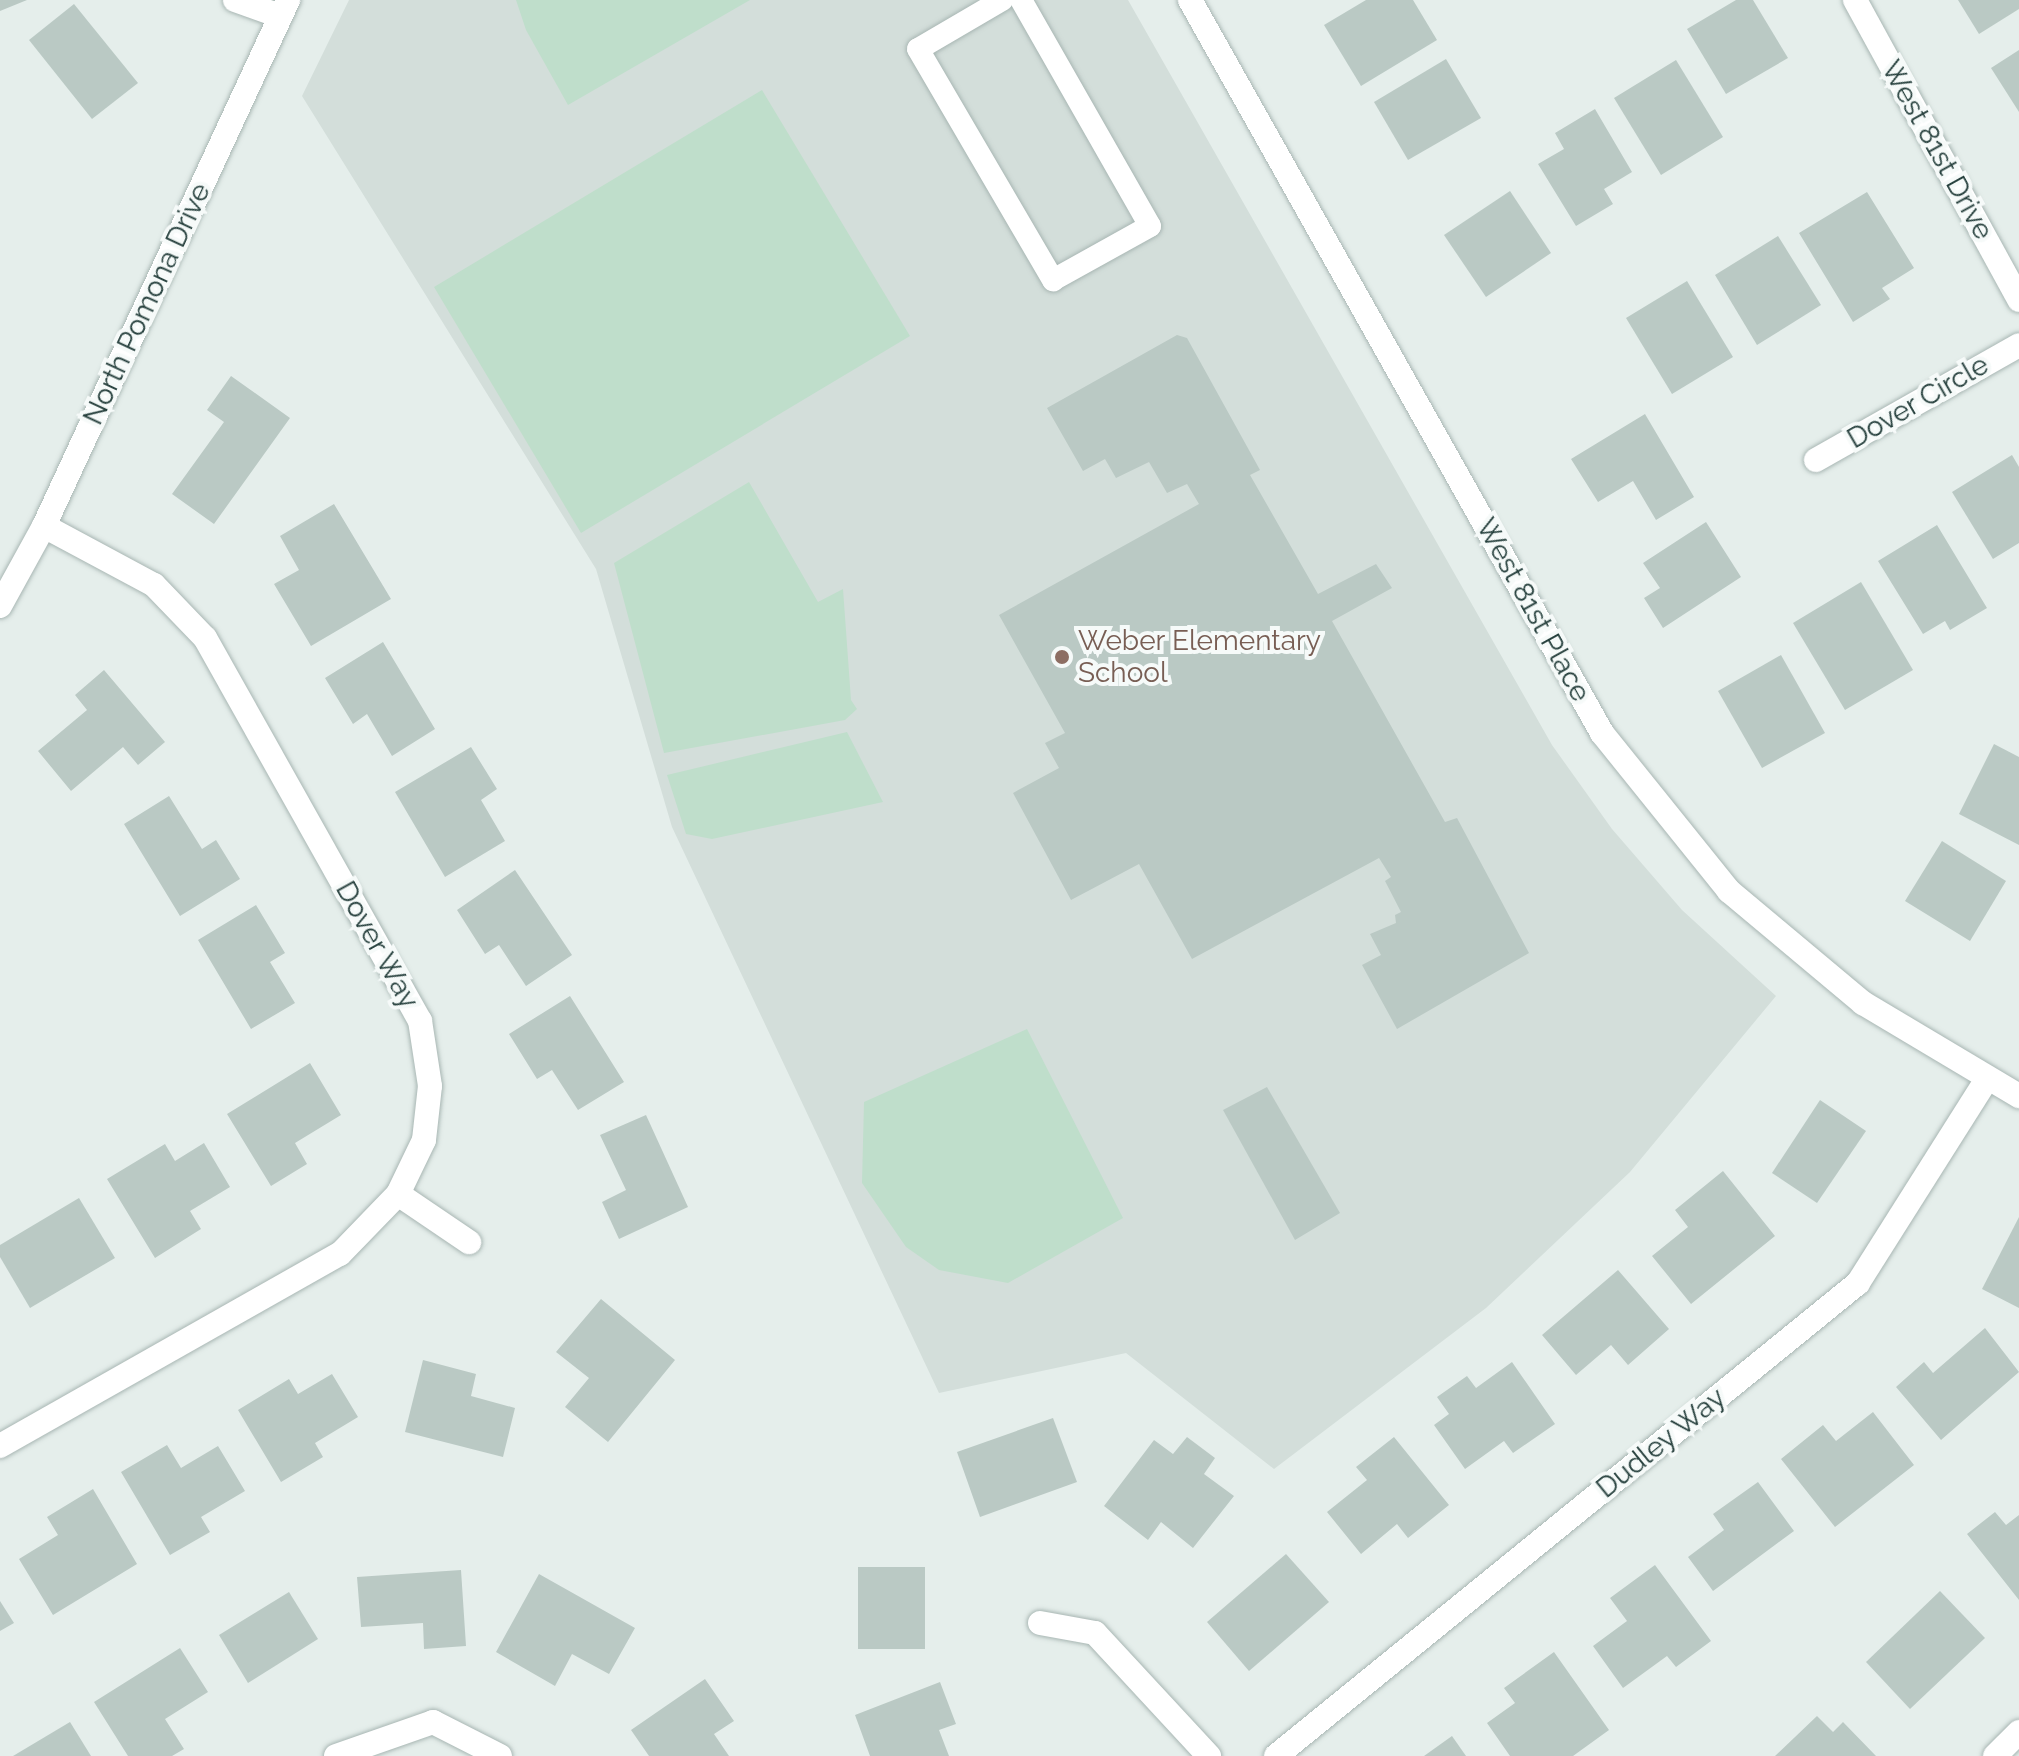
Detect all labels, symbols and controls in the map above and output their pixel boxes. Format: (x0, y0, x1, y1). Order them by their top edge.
street label: West 81st Drive (1874, 55, 2000, 245)
street label: North Pomona Drive (76, 178, 218, 430)
street label: Dover Circle (1841, 348, 1995, 456)
street label: West 81st Place (1469, 512, 1597, 708)
place label: Weber Elementary School (1078, 624, 1322, 690)
marker: Weber Elementary School (1053, 648, 1071, 666)
street label: Dover Way (328, 875, 426, 1015)
street label: Dudley Way (1589, 1380, 1733, 1506)

